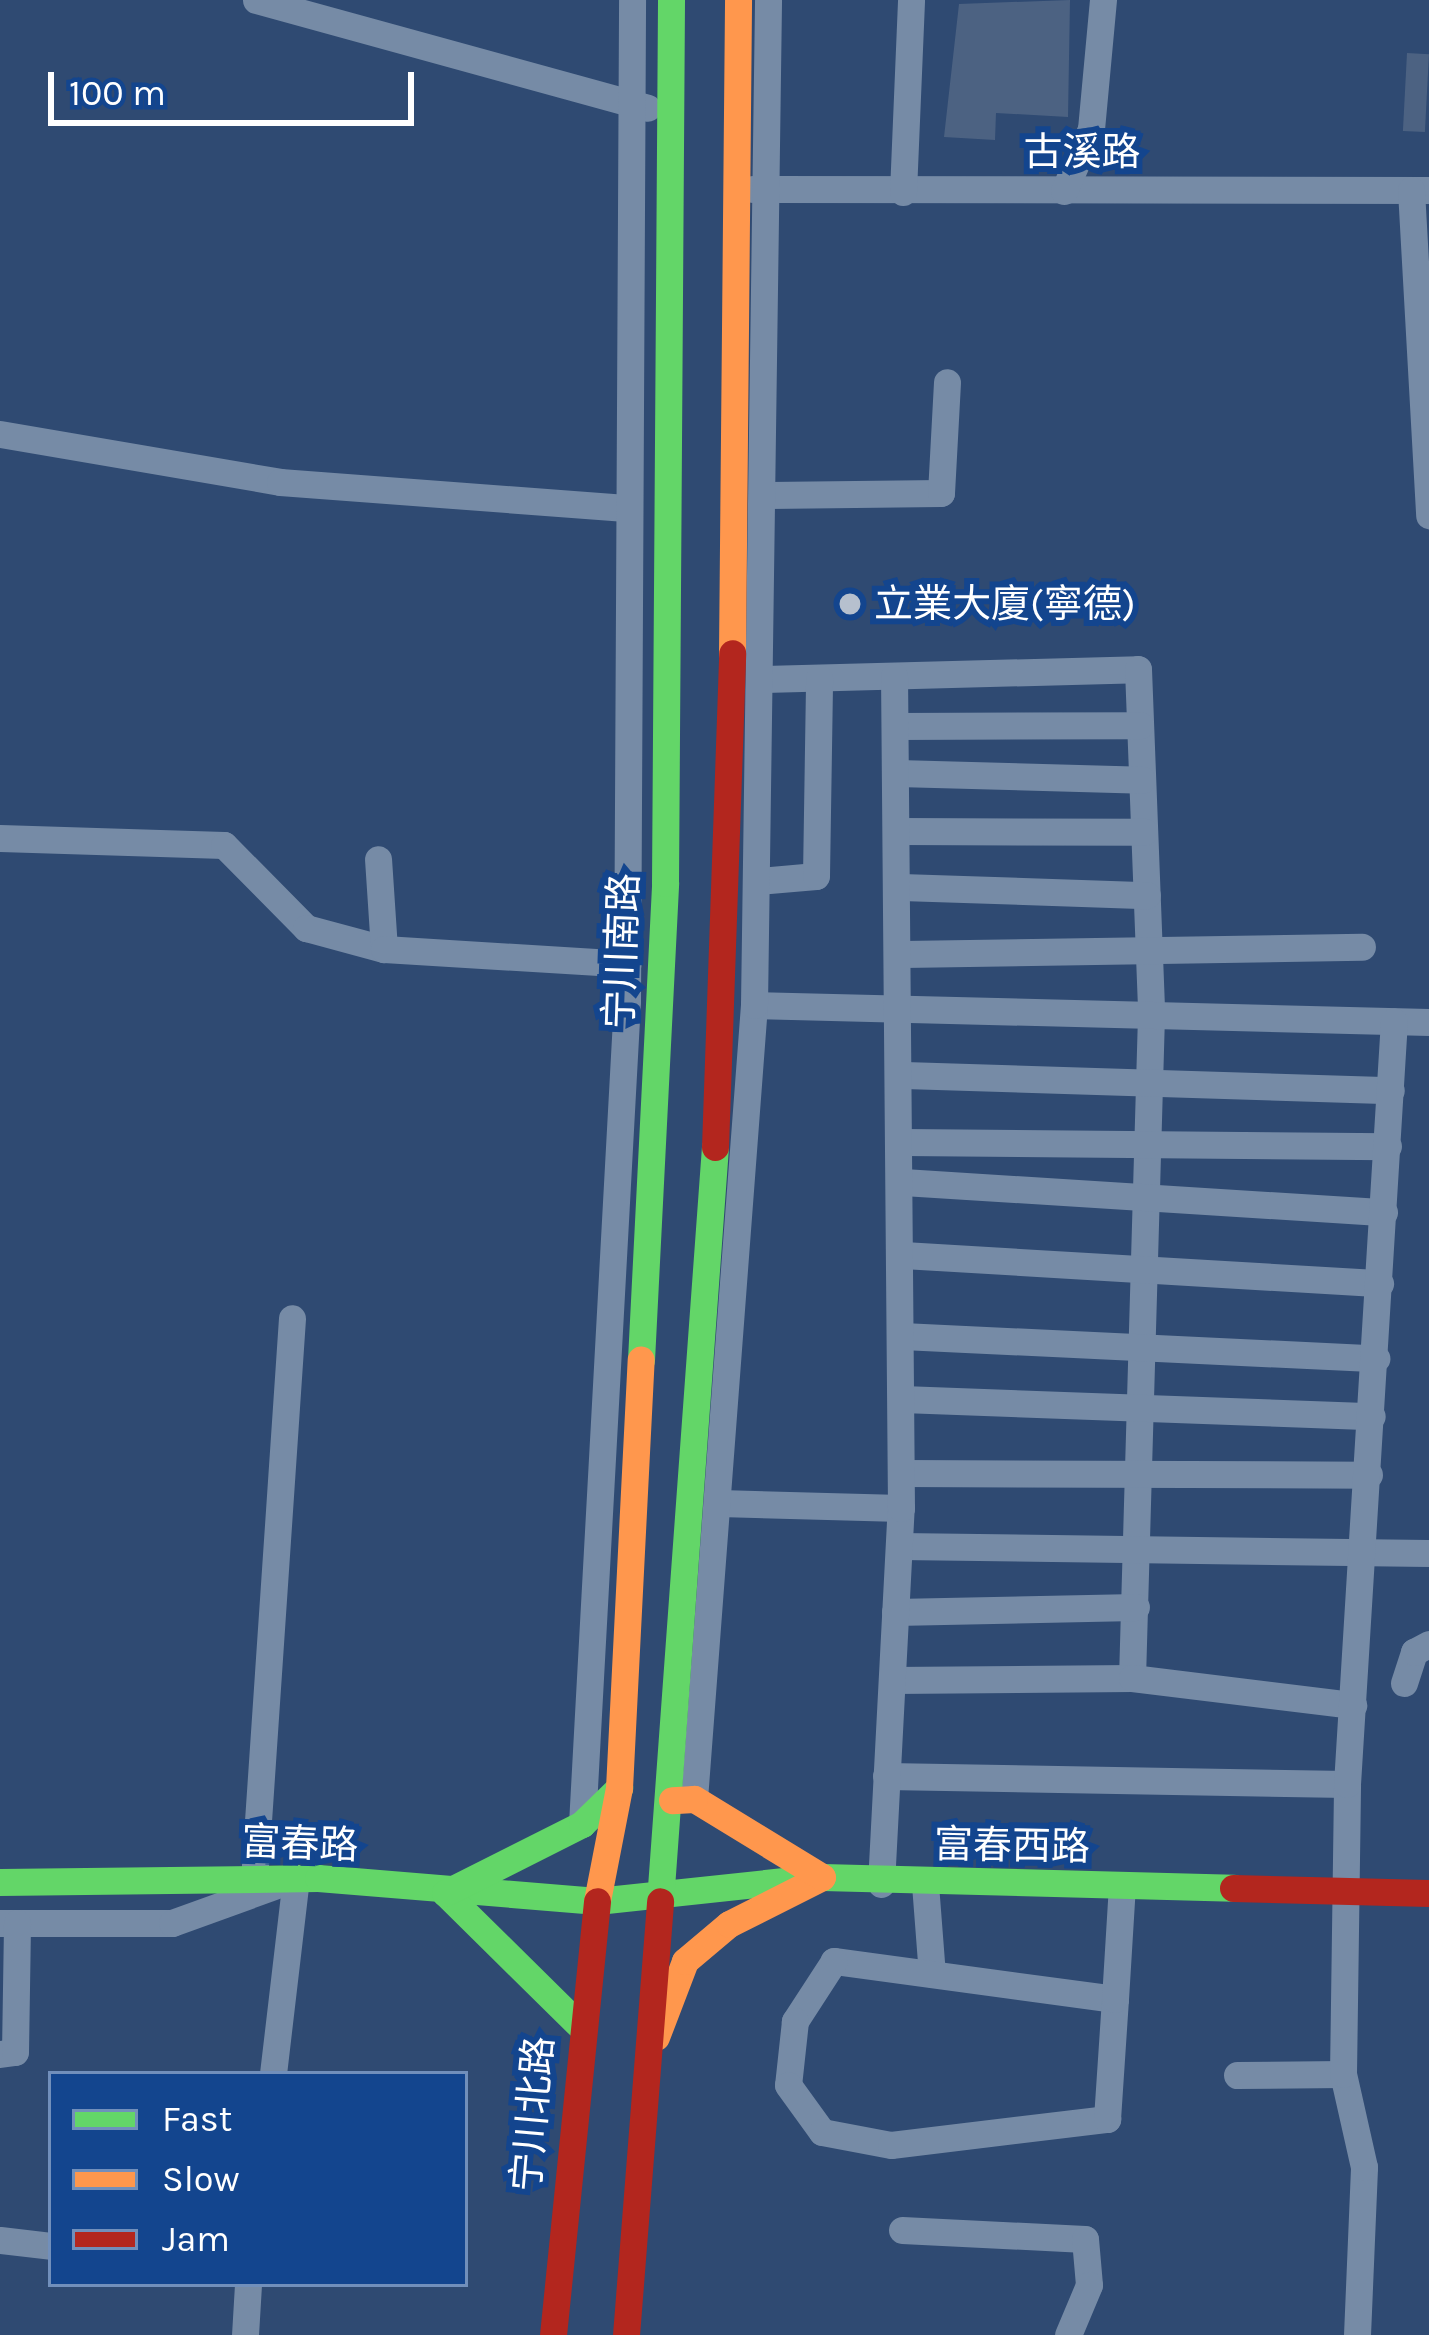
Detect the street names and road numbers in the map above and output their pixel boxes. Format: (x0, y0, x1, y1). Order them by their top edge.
street label: 古溪路 (1024, 129, 1140, 175)
street label: 宁川南路 (596, 872, 648, 1030)
street label: 富春路 (241, 1819, 359, 1869)
street label: 富春西路 (934, 1821, 1090, 1871)
street label: 宁川北路 (503, 2034, 563, 2194)

